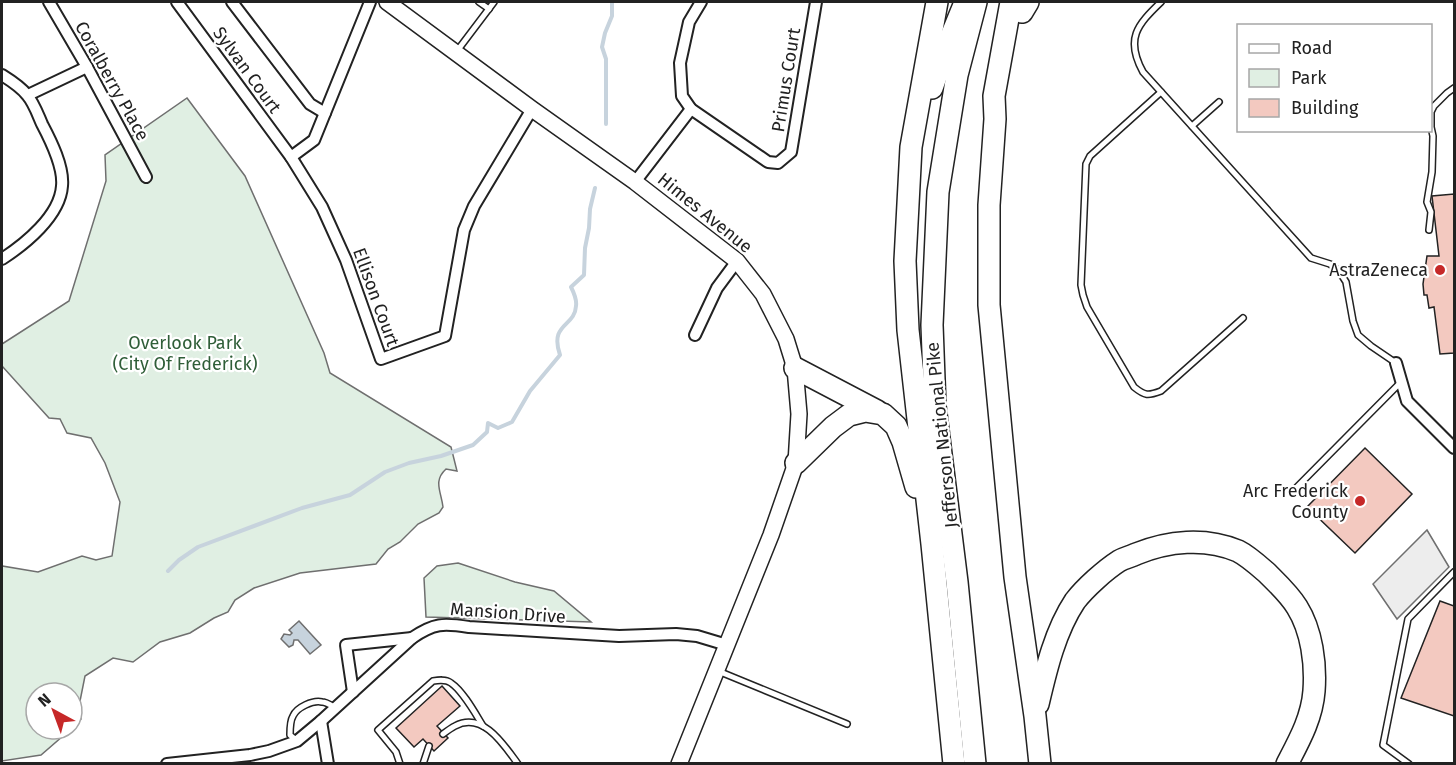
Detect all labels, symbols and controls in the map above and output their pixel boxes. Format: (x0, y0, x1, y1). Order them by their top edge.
street label: Coralberry Place (70, 18, 154, 144)
street label: Sylvan Court (208, 23, 286, 118)
legend (1237, 24, 1432, 132)
street label: Primus Court (767, 26, 805, 134)
text: Road (1291, 37, 1333, 59)
text: Park (1291, 67, 1327, 89)
text: Building (1291, 97, 1359, 119)
street label: Himes Avenue (653, 168, 757, 258)
street label: Ellison Court (348, 245, 404, 350)
place label: AstraZeneca (1329, 259, 1428, 281)
marker: AstraZeneca (1433, 263, 1447, 277)
park label: Overlook Park (City Of Frederick) (113, 332, 258, 375)
street label: Jefferson National Pike (921, 341, 963, 529)
place label: Arc Frederick County (1243, 480, 1349, 523)
marker: Arc Frederick County (1353, 494, 1367, 508)
street label: Mansion Drive (449, 598, 567, 628)
north arrow (24, 681, 84, 741)
text: N (34, 689, 55, 711)

